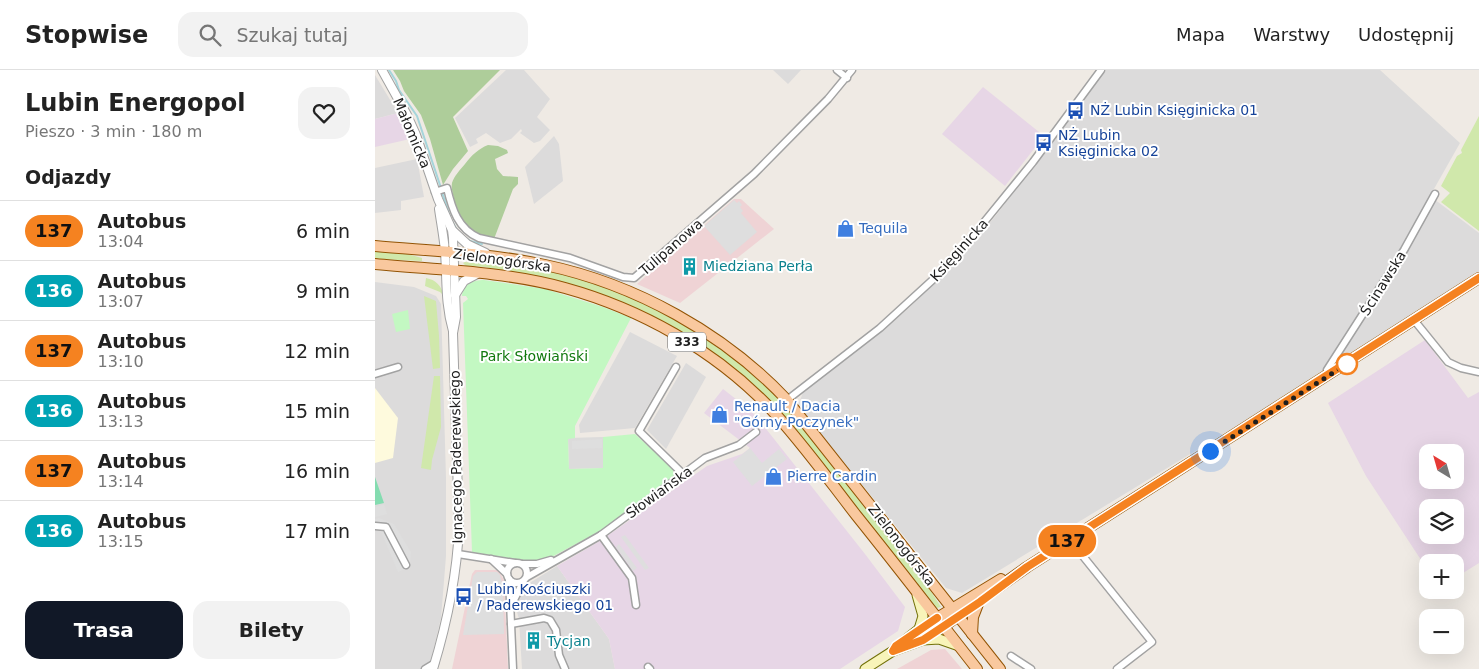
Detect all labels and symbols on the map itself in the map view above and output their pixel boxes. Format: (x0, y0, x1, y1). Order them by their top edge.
street label: Małomicka (390, 95, 434, 171)
bus stop icon: NŻ Lubin Księginicka 01 (1066, 100, 1086, 120)
place label: NŻ Lubin Księginicka 01 (1090, 101, 1258, 118)
place label: NŻ Lubin Księginicka 02 (1058, 126, 1159, 159)
bus stop icon: NŻ Lubin Księginicka 02 (1034, 133, 1054, 153)
street label: Tulipanowa (636, 215, 706, 279)
street label: Księginicka (927, 215, 991, 285)
shop icon: Tequila (835, 218, 855, 238)
place label: Tequila (858, 220, 908, 236)
street label: Zielonogórska (452, 245, 552, 275)
street label: Ścinawska (1356, 247, 1409, 318)
building icon: Miedziana Perła (679, 256, 699, 276)
place label: Miedziana Perła (703, 258, 813, 274)
road number: 333 (668, 332, 706, 352)
park label: Park Słowiański (480, 348, 588, 364)
unlabelled marker (1336, 353, 1358, 375)
street label: Ignacego Paderewskiego (446, 370, 466, 544)
place label: Renault / Dacia "Górny-Poczynek" (734, 398, 859, 430)
shop icon: Renault / Dacia "Górny-Poczynek" (710, 404, 730, 424)
your location (1198, 439, 1223, 464)
north arrow (1419, 444, 1464, 489)
street label: Słowiańska (623, 463, 695, 521)
shop icon: Pierre Cardin (763, 466, 783, 486)
place label: Pierre Cardin (787, 468, 877, 484)
street label: Zielonogórska (865, 501, 939, 589)
line badge: 137 (1038, 525, 1096, 557)
place label: Lubin Kościuszki / Paderewskiego 01 (477, 581, 613, 613)
bus stop icon: Lubin Kościuszki / Paderewskiego 01 (453, 587, 473, 607)
building icon: Tycjan (523, 631, 543, 651)
place label: Tycjan (546, 633, 591, 649)

